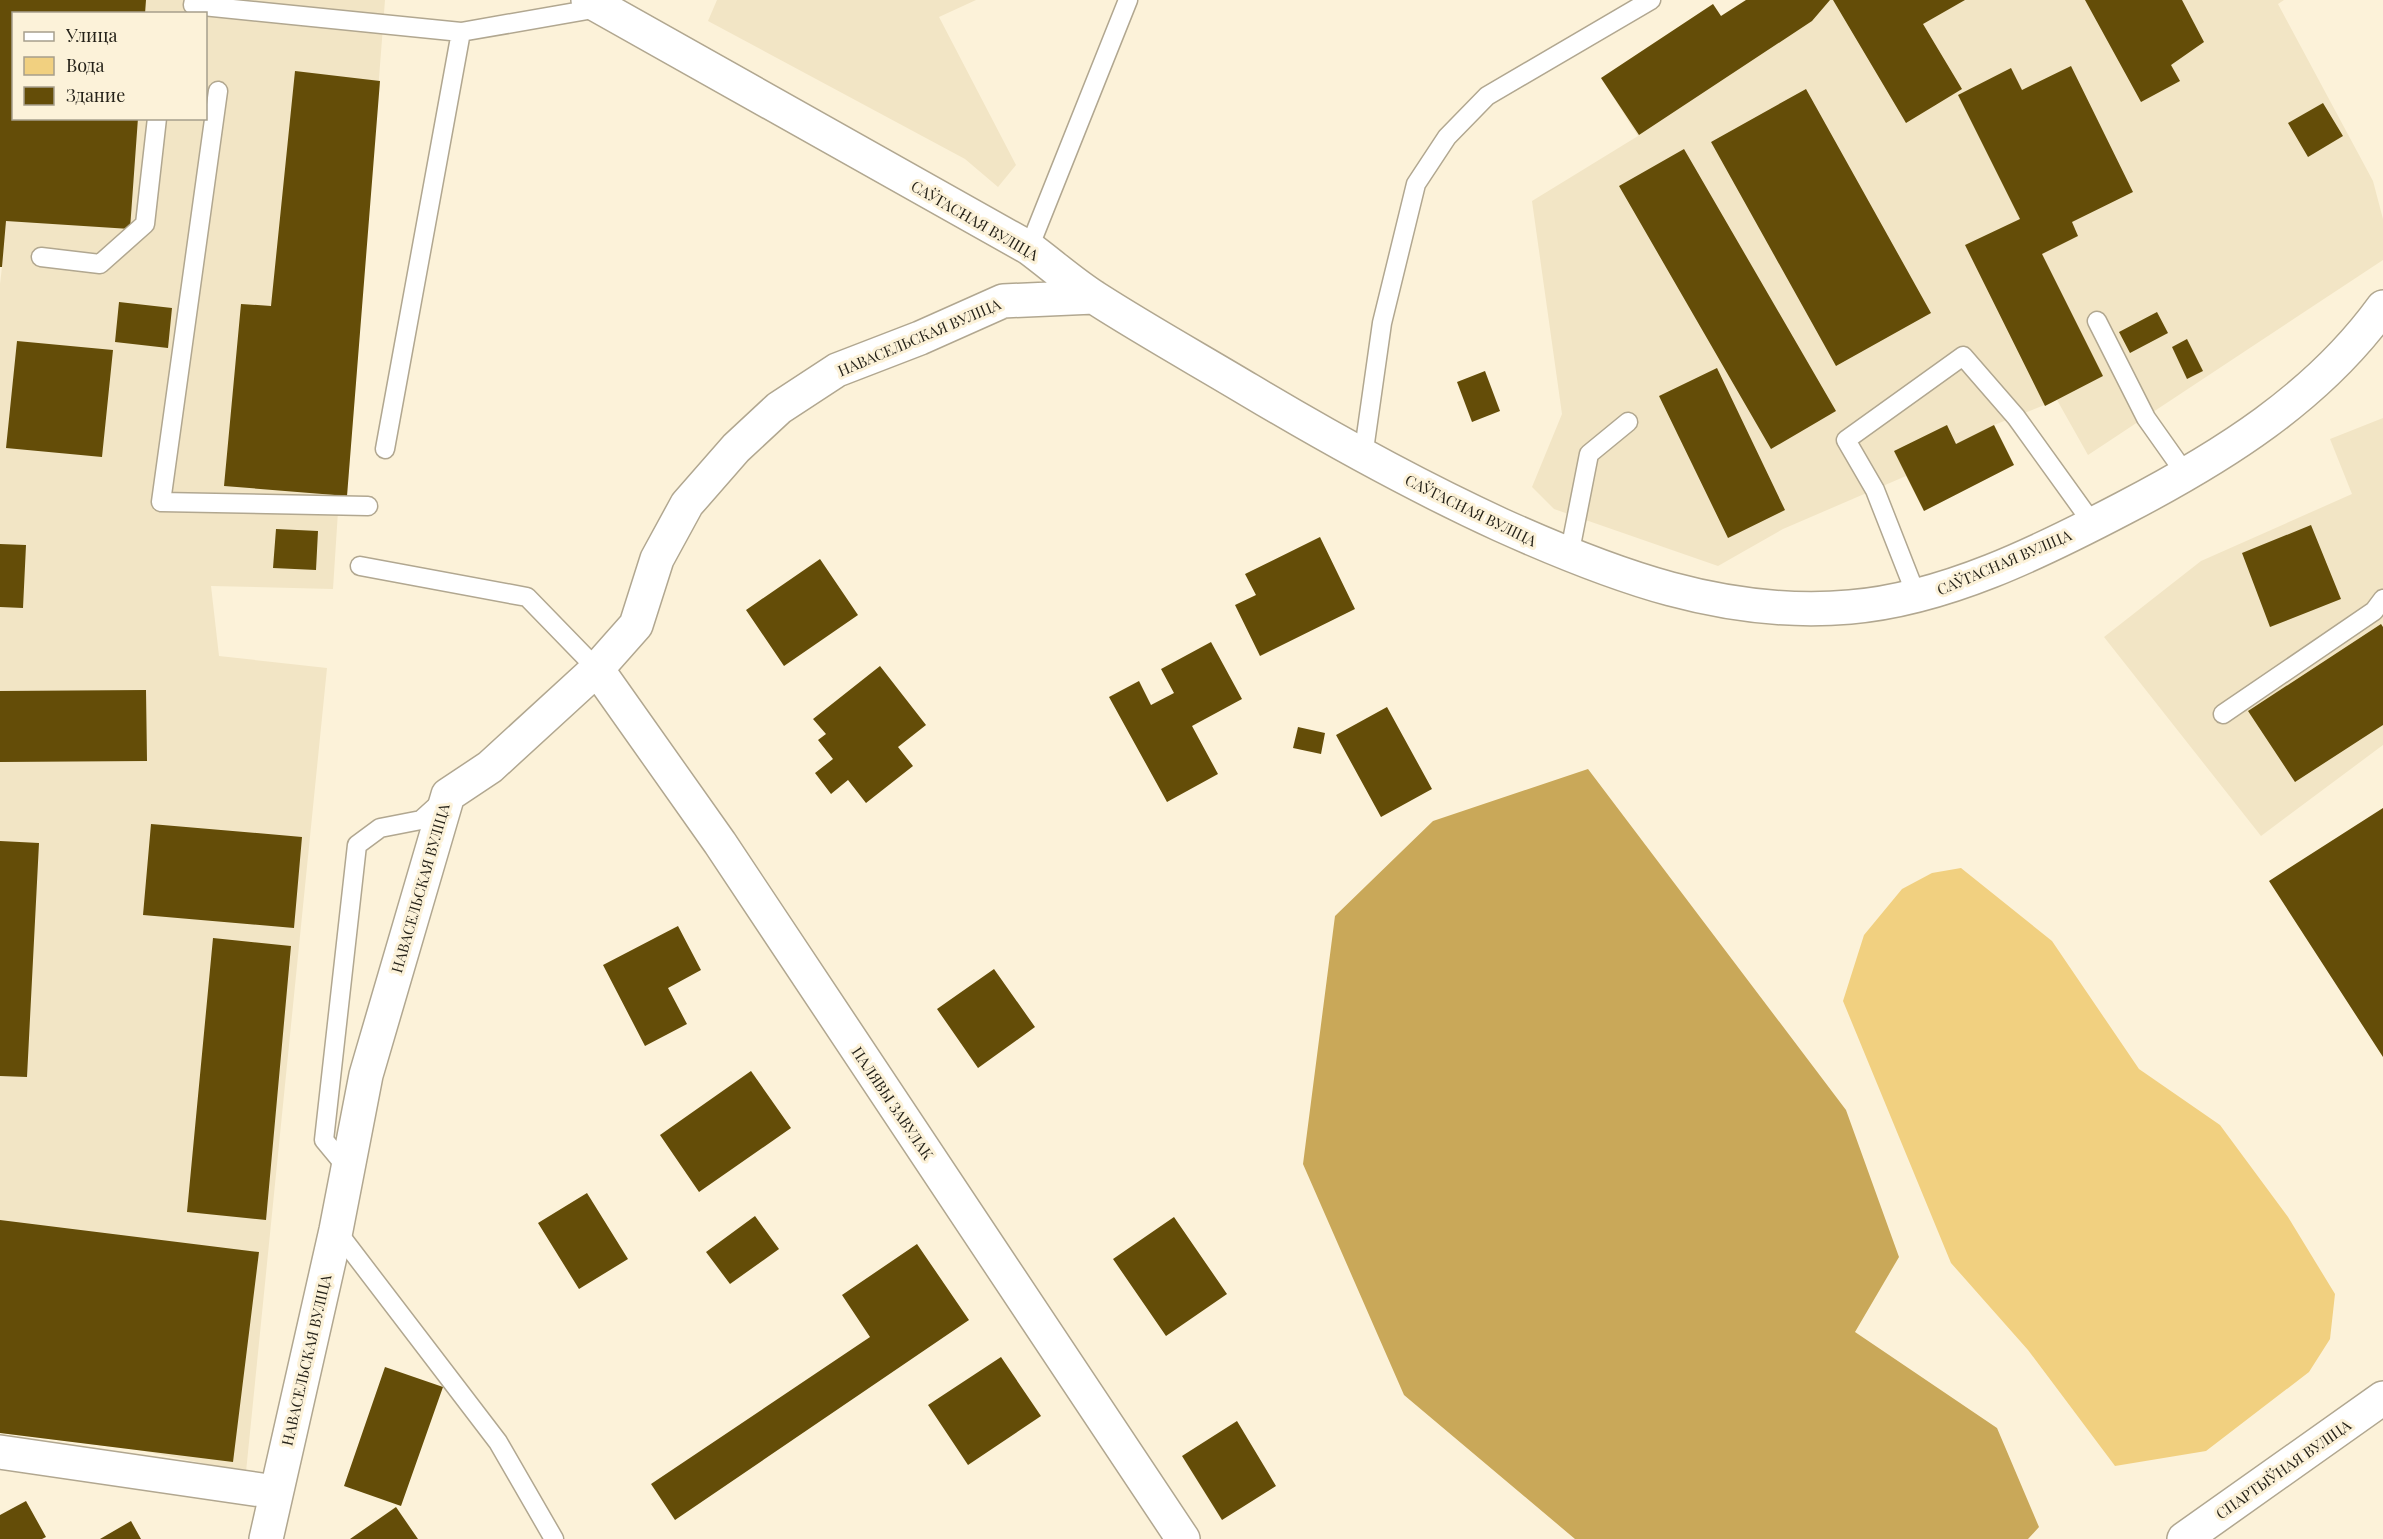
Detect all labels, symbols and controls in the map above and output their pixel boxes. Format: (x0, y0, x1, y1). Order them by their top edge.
legend (12, 12, 207, 120)
text: Улица (65, 23, 117, 47)
text: Вода (66, 53, 104, 77)
text: Здание (66, 83, 125, 107)
street label: САЎГАСНАЯ ВУЛІЦА (908, 175, 1043, 265)
street label: НАВАСЕЛЬСКАЯ ВУЛІЦА (834, 293, 1004, 380)
street label: САЎГАСНАЯ ВУЛІЦА (1402, 469, 1541, 551)
street label: САЎГАСНАЯ ВУЛІЦА (1934, 524, 2075, 599)
street label: НАВАСЕЛЬСКАЯ ВУЛІЦА (386, 800, 454, 975)
street label: ПАЛЯВЫ ЗАВУЛАК (848, 1042, 938, 1164)
street label: НАВАСЕЛЬСКАЯ ВУЛІЦА (277, 1272, 336, 1448)
street label: СПАРТЫЎНАЯ ВУЛІЦА (2211, 1414, 2355, 1523)

